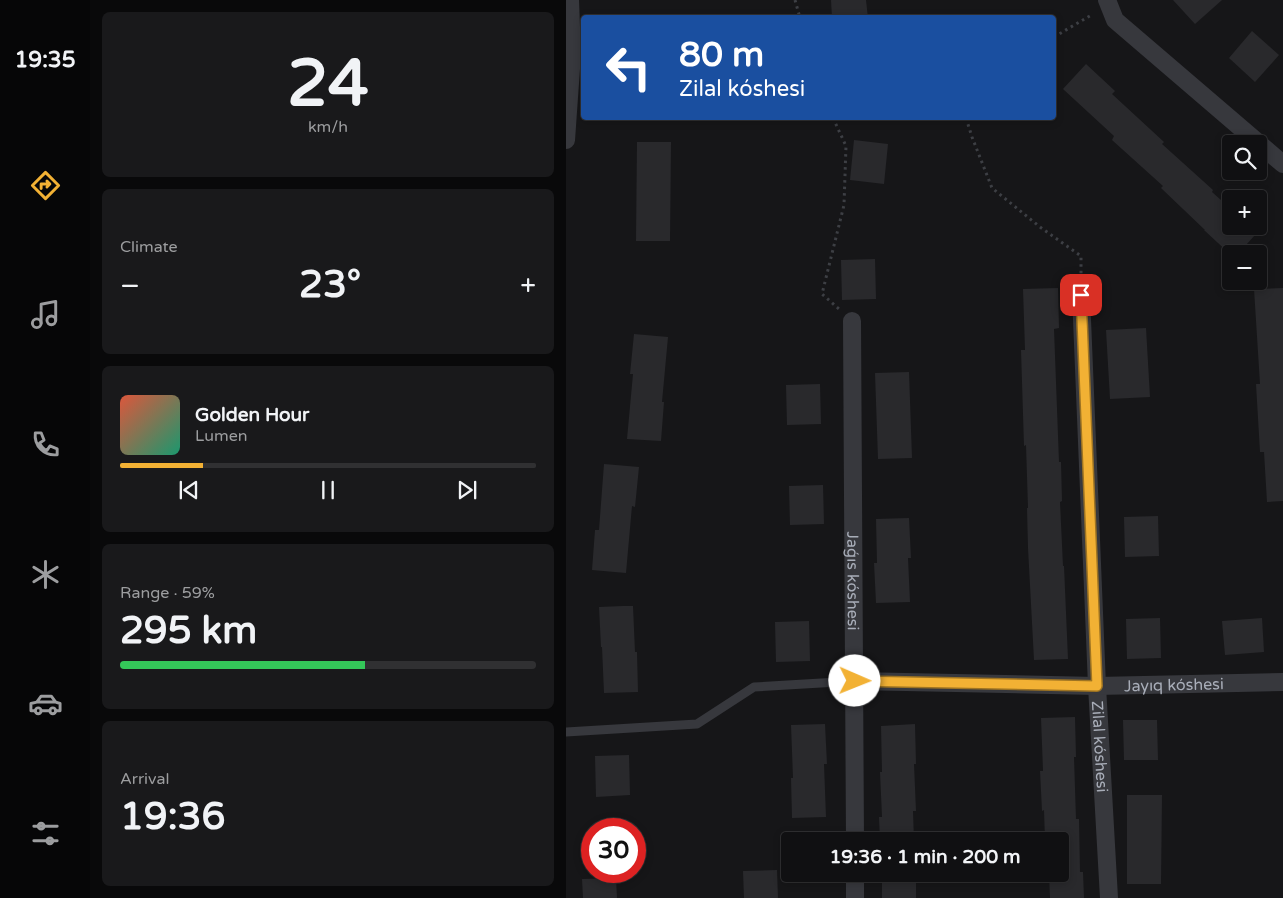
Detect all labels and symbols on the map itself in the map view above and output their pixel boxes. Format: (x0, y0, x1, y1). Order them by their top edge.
pin (1060, 274, 1102, 316)
street label: Jaǵıs kóshesi (842, 531, 863, 631)
position arrow (828, 654, 880, 706)
street label: Jayıq kóshesi (1124, 674, 1224, 696)
street label: Zilal kóshesi (1087, 700, 1112, 793)
speed limit sign: 30 (581, 818, 646, 883)

